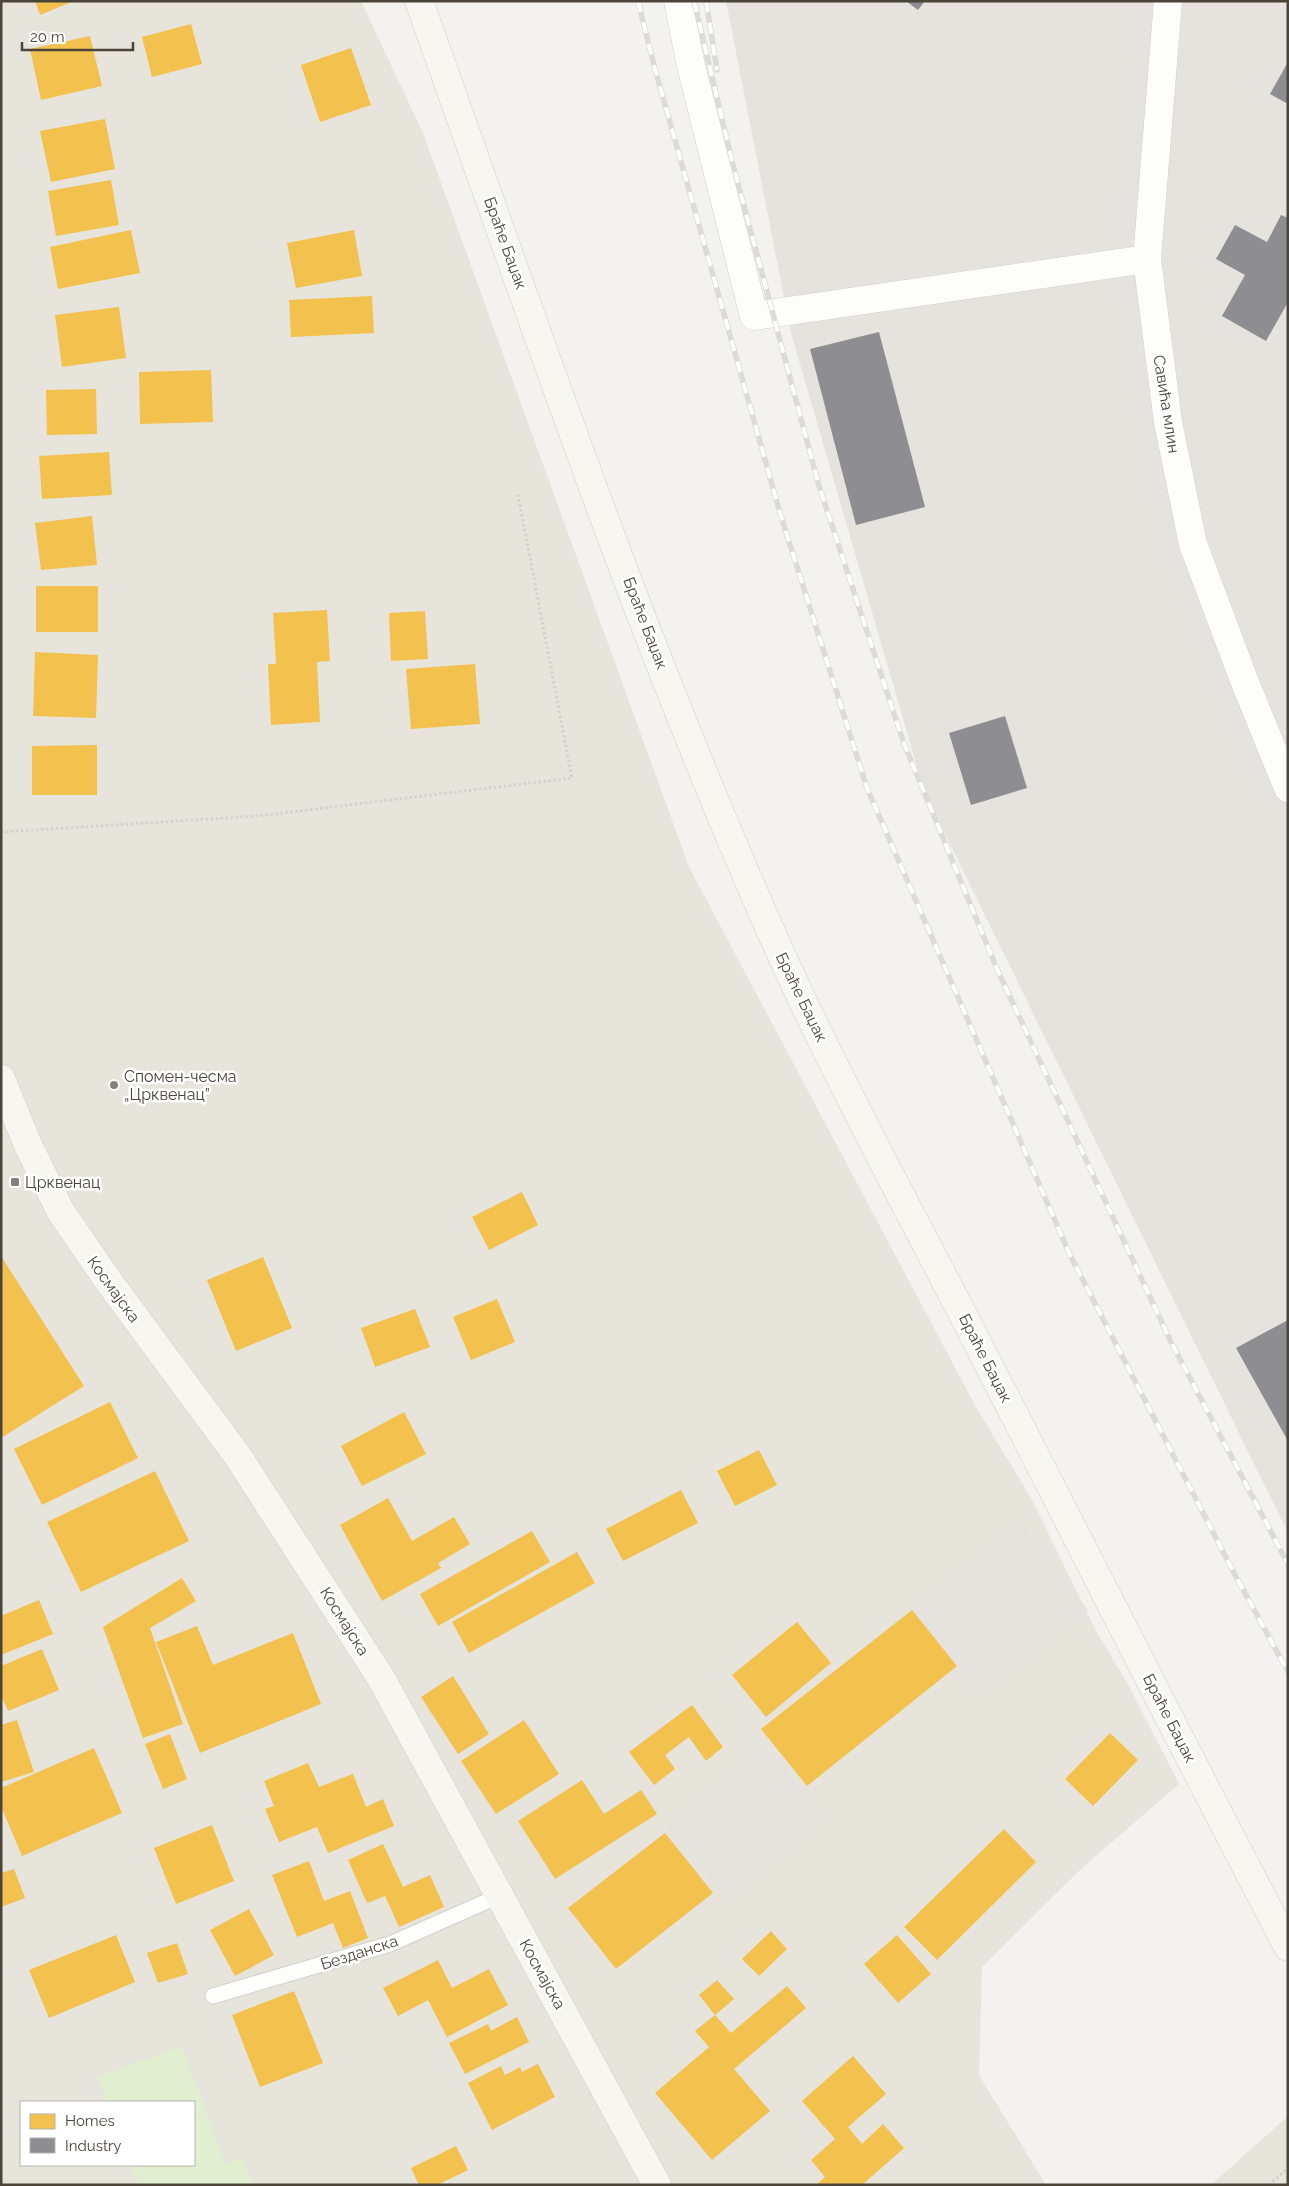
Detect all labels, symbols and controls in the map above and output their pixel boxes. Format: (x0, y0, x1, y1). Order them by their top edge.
scale bar (22, 20, 134, 52)
text: 20 m (30, 28, 65, 46)
street label: Браће Баџак (480, 194, 531, 292)
street label: Савића млин (1149, 354, 1184, 454)
street label: Браће Баџак (619, 574, 672, 672)
street label: Браће Баџак (772, 949, 831, 1045)
place label: Спомен-чесма „Црквенац” (124, 1067, 237, 1104)
marker: Спомен-чесма „Црквенац” (108, 1079, 120, 1091)
place label: Црквенац (25, 1173, 100, 1192)
marker: Црквенац (9, 1176, 21, 1188)
street label: Космајска (83, 1252, 144, 1326)
street label: Браће Баџак (955, 1311, 1016, 1406)
street label: Космајска (316, 1583, 373, 1659)
street label: Браће Баџак (1139, 1671, 1200, 1766)
street label: Безданска (318, 1931, 400, 1974)
street label: Космајска (516, 1936, 570, 2013)
legend (20, 2101, 195, 2166)
text: Homes (65, 2112, 115, 2130)
text: Industry (65, 2137, 121, 2155)

